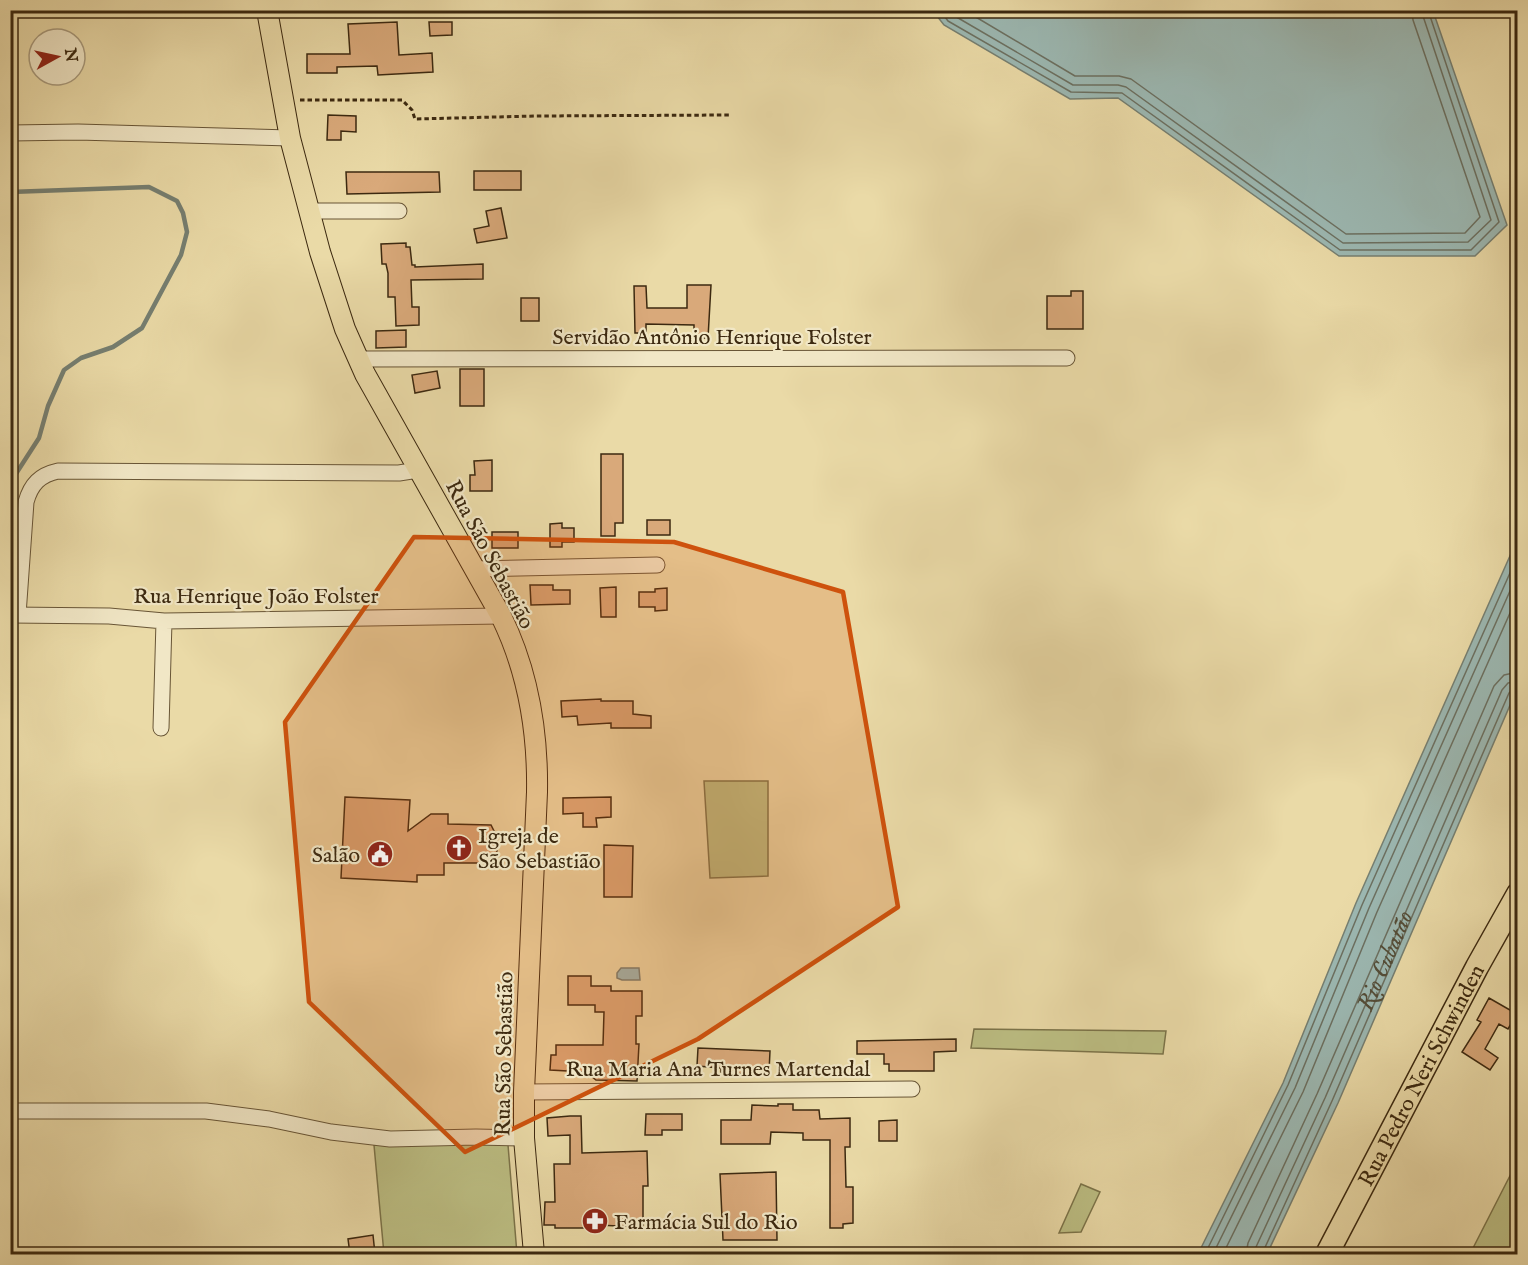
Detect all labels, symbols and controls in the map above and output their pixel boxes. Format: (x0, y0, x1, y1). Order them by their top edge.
north arrow (27, 27, 87, 87)
text: N (59, 46, 81, 64)
street label: Servidão Antônio Henrique Folster (552, 324, 872, 352)
street label: Rua São Sebastião (438, 476, 540, 634)
street label: Rua Henrique João Folster (133, 583, 379, 611)
place label: Igreja de São Sebastião (478, 823, 601, 876)
church icon: Igreja de São Sebastião (444, 833, 474, 863)
public building icon: Salão (365, 839, 395, 869)
place label: Salão (312, 842, 360, 870)
water label: Rio Cubatão (1351, 906, 1421, 1016)
street label: Rua Pedro Neri Schwinden (1353, 960, 1492, 1192)
street label: Rua São Sebastião (490, 971, 520, 1137)
street label: Rua Maria Ana Turnes Martendal (566, 1056, 870, 1084)
pharmacy icon: Farmácia Sul do Rio (580, 1206, 610, 1236)
place label: Farmácia Sul do Rio (614, 1209, 798, 1237)

